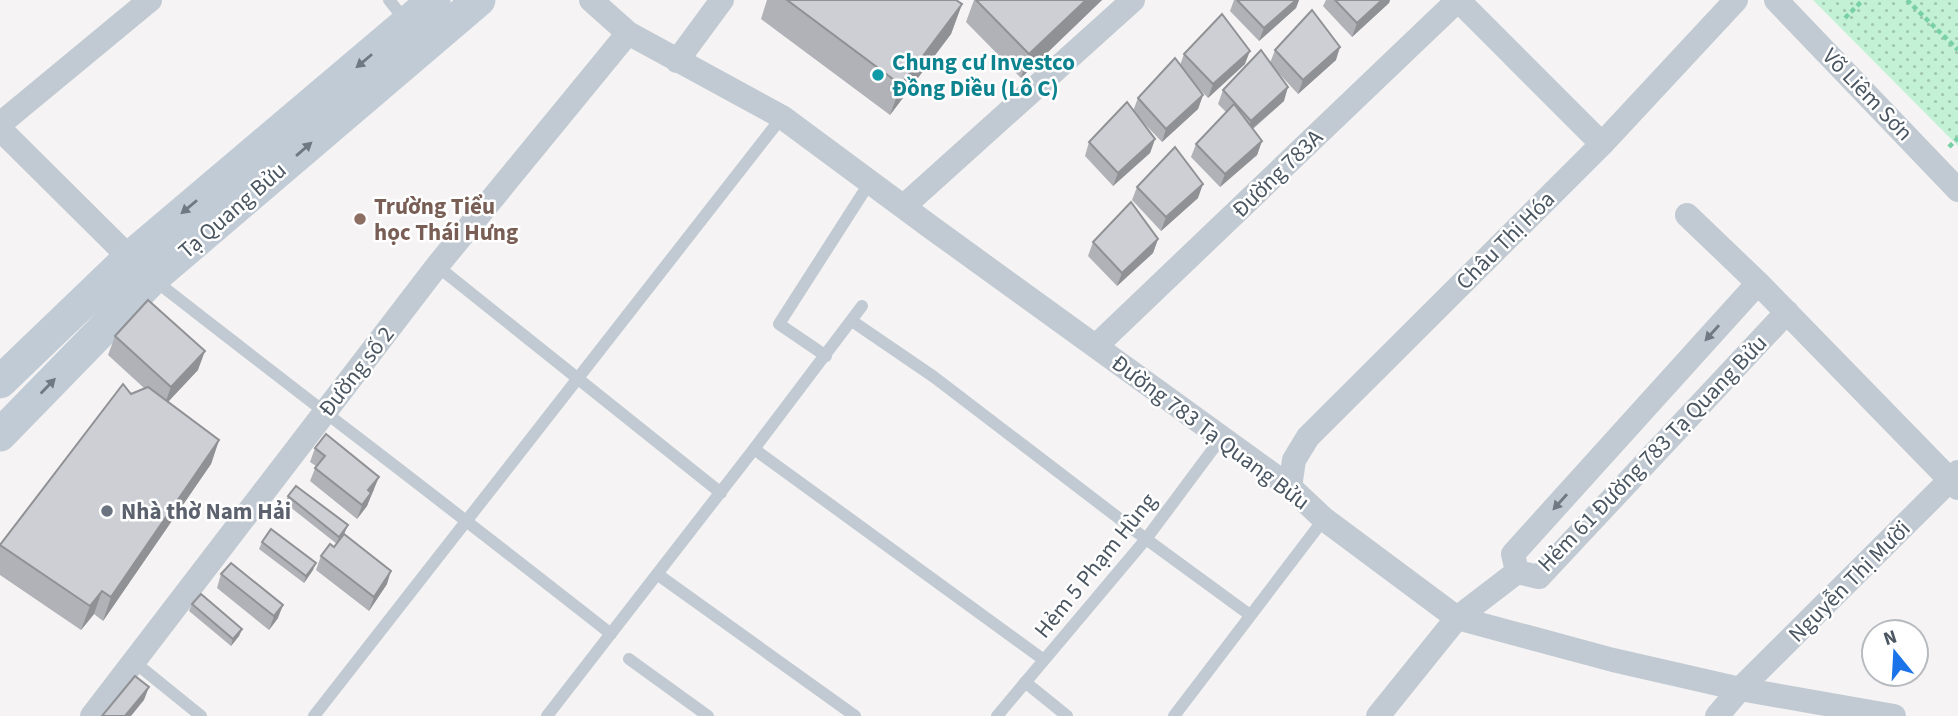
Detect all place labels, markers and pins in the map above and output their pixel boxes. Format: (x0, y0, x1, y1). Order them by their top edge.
place label: Chung cư Investco Đồng Diều (Lô C) (892, 46, 1075, 105)
marker: Chung cư Investco Đồng Diều (Lô C) (870, 67, 886, 83)
place label: Trường Tiểu học Thái Hưng (374, 190, 518, 249)
marker: Trường Tiểu học Thái Hưng (352, 211, 368, 227)
place label: Nhà thờ Nam Hải (121, 495, 291, 528)
marker: Nhà thờ Nam Hải (99, 503, 115, 519)

